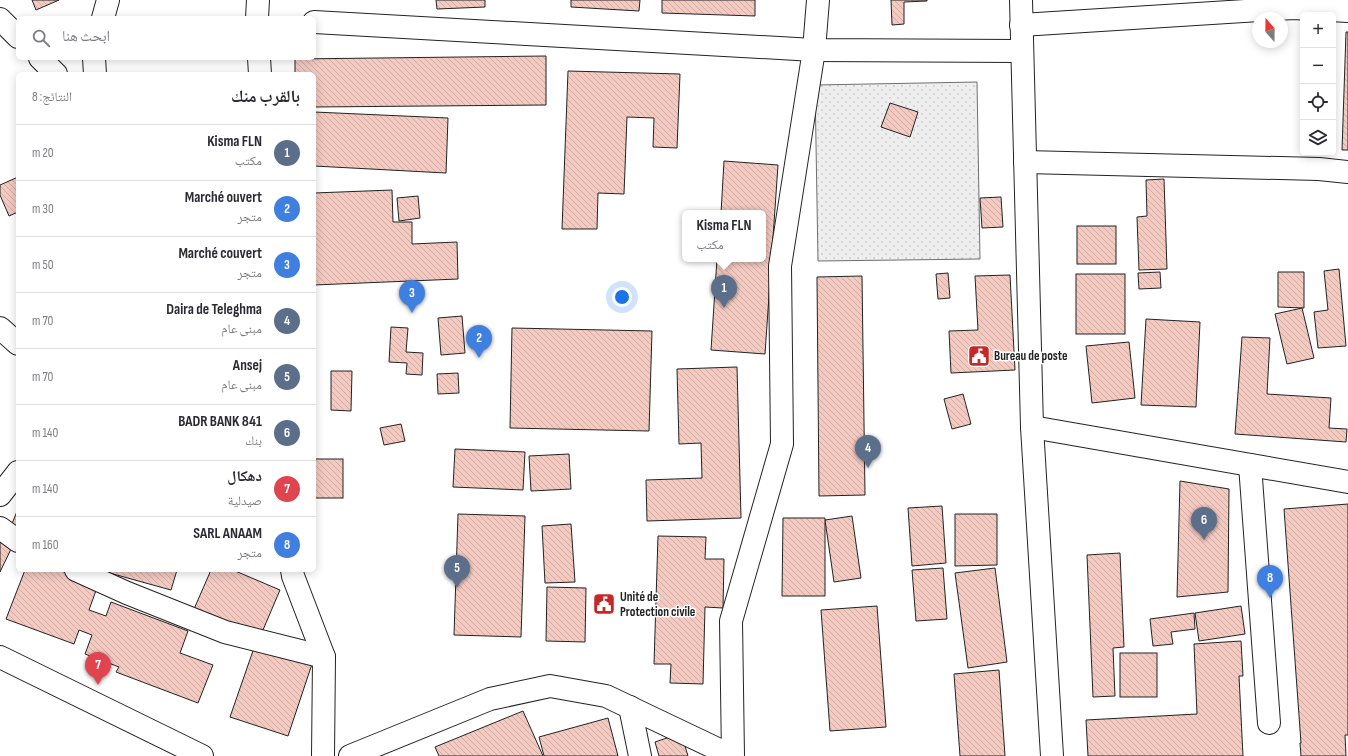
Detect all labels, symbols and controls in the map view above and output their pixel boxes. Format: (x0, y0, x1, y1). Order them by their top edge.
north arrow (1252, 12, 1288, 48)
map controls (1300, 12, 1336, 156)
button: + (1300, 12, 1336, 48)
search box (16, 16, 316, 60)
icon: search (30, 27, 52, 49)
text: ابحث هنا (62, 27, 110, 46)
button: − (1300, 48, 1336, 84)
button: locate (1300, 84, 1336, 120)
text: بالقرب منك (231, 87, 300, 107)
text: النتائج: 8 (32, 89, 72, 105)
button: layers (1300, 120, 1336, 156)
text: Kisma FLN (207, 132, 262, 151)
text: 20 m (32, 145, 54, 161)
text: 1 (284, 145, 290, 161)
text: مكتب (235, 153, 262, 169)
text: Marché ouvert (185, 188, 262, 207)
text: 30 m (32, 201, 54, 217)
text: 2 (284, 201, 290, 217)
text: متجر (237, 209, 262, 225)
popup (682, 210, 766, 262)
text: Kisma FLN (697, 216, 751, 235)
text: مكتب (697, 237, 724, 253)
text: Marché couvert (178, 244, 262, 263)
text: 50 m (32, 257, 53, 273)
text: 3 (284, 257, 290, 273)
text: متجر (237, 265, 262, 281)
pin: 1 (711, 275, 737, 308)
pin: 3 (399, 280, 425, 313)
your location (612, 287, 632, 307)
text: Daira de Teleghma (166, 300, 262, 319)
text: 70 m (32, 313, 53, 329)
text: 4 (284, 313, 290, 329)
text: مبنى عام (221, 321, 262, 337)
pin: 2 (466, 325, 492, 358)
public building icon: Bureau de poste (966, 343, 992, 369)
place label: Bureau de poste (994, 348, 1068, 364)
text: Ansej (233, 356, 262, 375)
text: 70 m (32, 369, 53, 385)
text: 5 (284, 369, 290, 385)
text: مبنى عام (221, 377, 262, 393)
text: BADR BANK 841 (178, 412, 262, 431)
text: 140 m (32, 425, 58, 441)
text: 6 (284, 425, 290, 441)
text: بنك (245, 433, 262, 449)
pin: 4 (855, 435, 881, 468)
text: دهكال (227, 467, 262, 486)
text: 140 m (32, 481, 58, 497)
text: 7 (284, 481, 290, 497)
text: صيدلية (228, 493, 262, 509)
pin: 6 (1191, 507, 1217, 540)
text: SARL ANAAM (193, 524, 262, 543)
text: 160 m (32, 537, 58, 553)
text: 8 (284, 537, 290, 553)
text: متجر (237, 545, 262, 561)
pin: 5 (444, 555, 470, 588)
pin: 8 (1257, 565, 1283, 598)
place label: Unité de Protection civile (620, 589, 696, 620)
public building icon: Unité de Protection civile (591, 591, 617, 617)
pin: 7 (85, 652, 111, 685)

